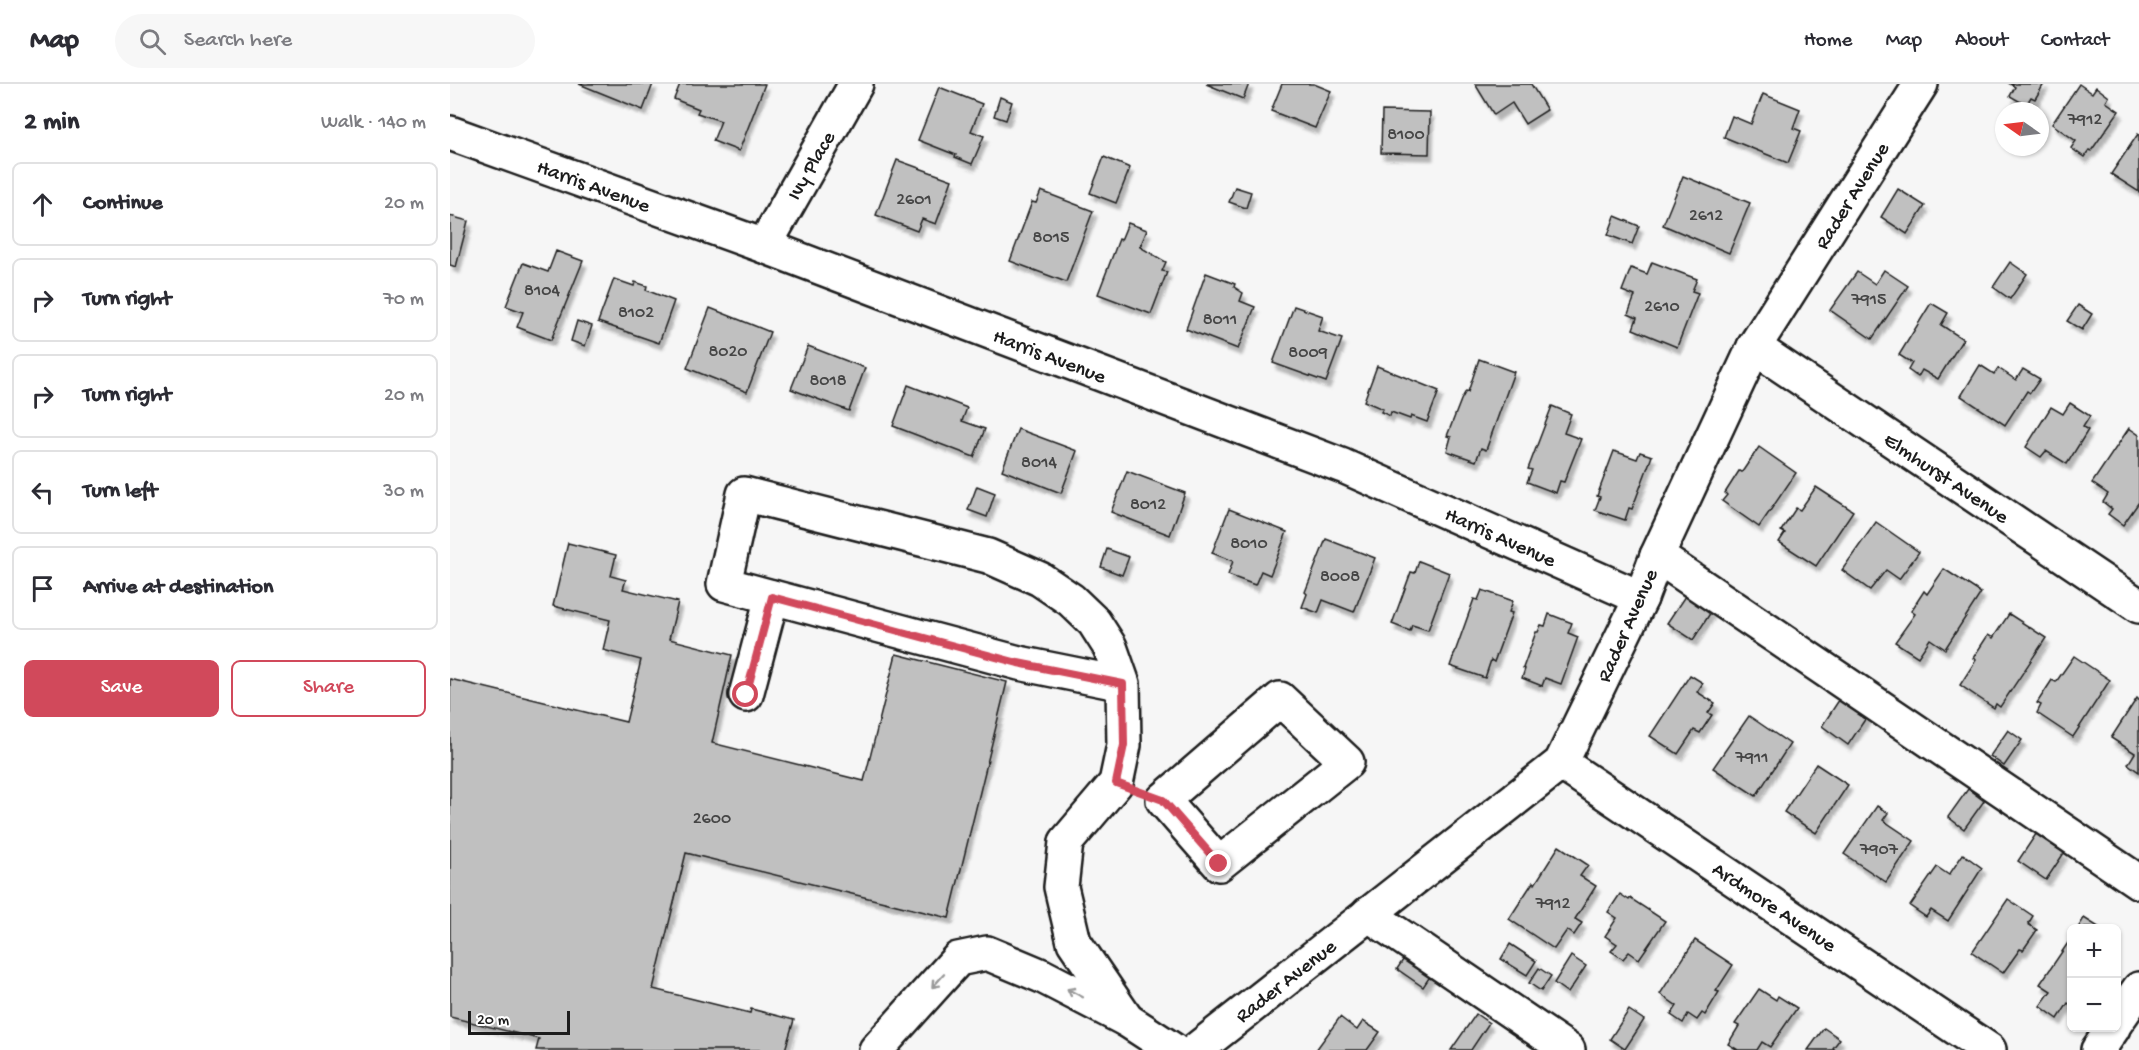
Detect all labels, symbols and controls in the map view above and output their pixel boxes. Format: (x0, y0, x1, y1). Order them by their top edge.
search box (115, 14, 535, 68)
text: Map (30, 25, 79, 58)
icon: search (136, 25, 169, 58)
text: Search here (184, 28, 292, 54)
text: Home (1804, 29, 1852, 54)
text: Map (1885, 29, 1922, 54)
text: About (1955, 29, 2008, 54)
text: Contact (2041, 29, 2109, 54)
north arrow (1995, 102, 2049, 156)
text: 2 min (24, 108, 79, 139)
house number: 7912 (2067, 110, 2102, 131)
text: Walk · 140 m (321, 112, 426, 135)
house number: 8100 (1387, 125, 1425, 146)
street label: Ivy Place (783, 127, 843, 206)
street label: Rader Avenue (1811, 138, 1897, 255)
street label: Harris Avenue (533, 156, 654, 221)
icon: ahead (26, 188, 59, 221)
house number: 2601 (896, 190, 932, 211)
text: Continue (83, 191, 163, 217)
text: 20 m (384, 193, 424, 216)
house number: 2612 (1689, 206, 1723, 227)
house number: 8015 (1033, 228, 1069, 249)
house number: 8104 (524, 281, 560, 302)
icon: right (26, 284, 59, 317)
text: Turn right (83, 287, 171, 313)
text: 70 m (383, 289, 424, 312)
house number: 7915 (1850, 290, 1887, 311)
house number: 2610 (1644, 297, 1680, 318)
house number: 8102 (618, 303, 654, 324)
house number: 8011 (1203, 310, 1237, 331)
street label: Harris Avenue (989, 325, 1110, 392)
house number: 8020 (708, 342, 748, 363)
house number: 8009 (1288, 343, 1328, 364)
house number: 8018 (809, 371, 847, 392)
icon: right (26, 380, 59, 413)
text: Turn right (83, 383, 171, 409)
text: 20 m (384, 385, 424, 408)
street label: Elmhurst Avenue (1878, 429, 2013, 532)
house number: 8014 (1021, 453, 1057, 474)
icon: left (26, 476, 59, 509)
text: Turn left (83, 479, 157, 505)
text: 30 m (383, 481, 424, 504)
house number: 8012 (1130, 495, 1166, 516)
street label: Harris Avenue (1440, 504, 1560, 575)
house number: 8010 (1230, 534, 1268, 555)
street label: Rader Avenue (1593, 565, 1666, 687)
house number: 8008 (1320, 567, 1360, 588)
icon: arrive (26, 572, 59, 605)
text: Arrive at destination (83, 575, 273, 601)
button: Save (24, 660, 219, 717)
button: Share (231, 660, 426, 717)
route start (732, 681, 758, 707)
house number: 7911 (1735, 748, 1768, 769)
house number: 2600 (693, 809, 731, 830)
house number: 7907 (1859, 840, 1899, 861)
route end (1205, 850, 1231, 876)
street label: Ardmore Avenue (1706, 858, 1841, 960)
house number: 7912 (1535, 894, 1570, 915)
map controls (2067, 924, 2121, 1032)
button: + (2067, 924, 2121, 978)
street label: Rader Avenue (1232, 935, 1344, 1030)
one-way arrow (931, 973, 945, 988)
button: − (2067, 978, 2121, 1032)
one-way arrow (1067, 987, 1085, 998)
scale bar (468, 1008, 570, 1036)
text: 20 m (477, 1012, 509, 1031)

